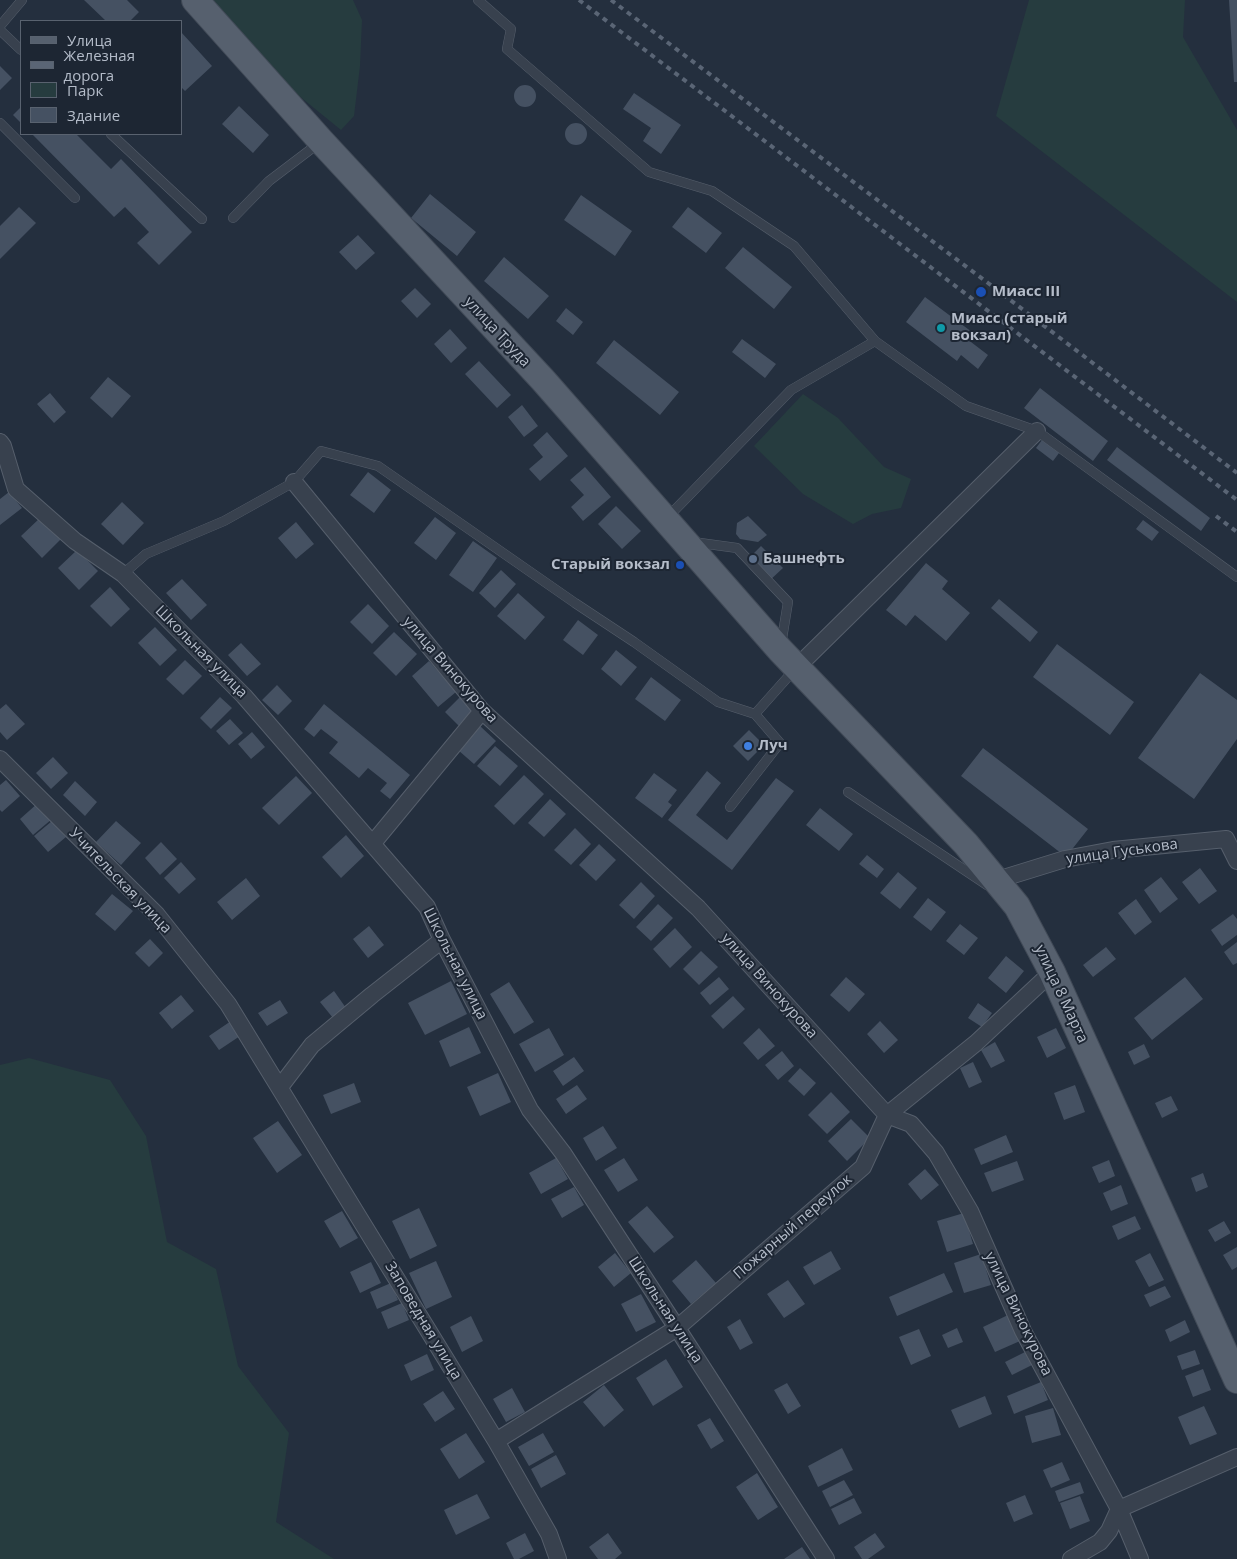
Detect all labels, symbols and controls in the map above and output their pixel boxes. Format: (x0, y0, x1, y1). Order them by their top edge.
legend (20, 20, 182, 135)
text: Улица (67, 30, 112, 50)
text: Железная дорога (64, 45, 135, 85)
text: Парк (67, 80, 103, 100)
text: Здание (67, 105, 120, 125)
place label: Миасс III (992, 283, 1060, 301)
marker: Миасс III (974, 285, 988, 299)
street label: улица Труда (460, 293, 534, 371)
place label: Миасс (старый вокзал) (951, 310, 1068, 345)
marker: Миасс (старый вокзал) (935, 322, 947, 334)
place label: Башнефть (763, 550, 845, 568)
marker: Башнефть (747, 553, 759, 565)
place label: Старый вокзал (551, 556, 670, 574)
marker: Старый вокзал (674, 559, 686, 571)
street label: Школьная улица (151, 602, 251, 702)
street label: улица Винокурова (399, 613, 501, 727)
place label: Луч (758, 737, 788, 755)
marker: Луч (742, 740, 754, 752)
street label: Учительская улица (65, 825, 175, 937)
street label: улица Гуськова (1065, 835, 1179, 869)
street label: Школьная улица (419, 905, 491, 1023)
street label: улица Винокурова (717, 930, 821, 1042)
street label: улица 8 Марта (1030, 942, 1092, 1046)
street label: Пожарный переулок (730, 1171, 856, 1283)
street label: улица Винокурова (980, 1249, 1056, 1379)
street label: Школьная улица (624, 1253, 706, 1367)
street label: Заповедная улица (381, 1259, 465, 1383)

